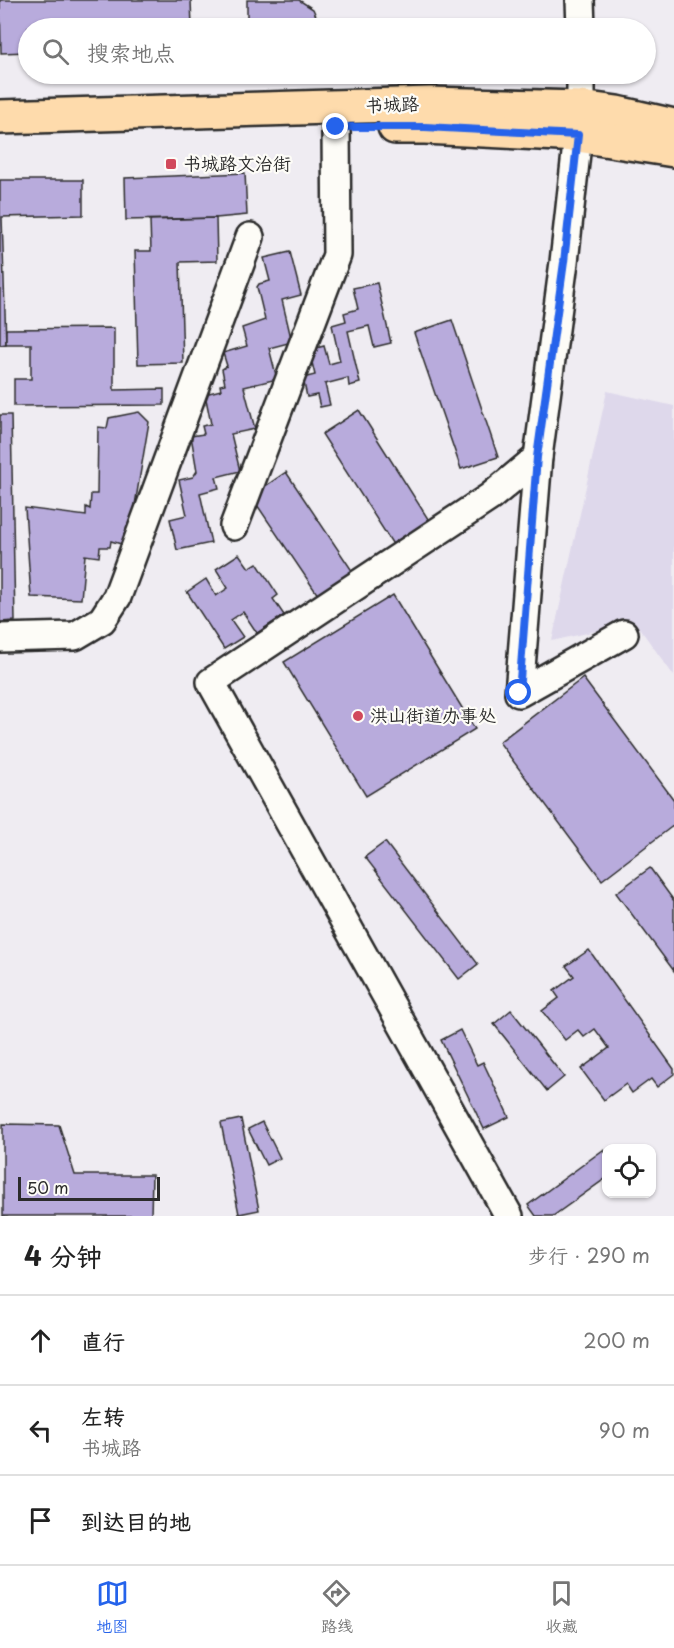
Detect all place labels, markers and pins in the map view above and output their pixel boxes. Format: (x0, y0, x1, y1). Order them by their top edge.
place label: 书城路文治街 (183, 149, 291, 176)
marker: 书城路文治街 (164, 157, 178, 171)
place label: 洪山街道办事处 (370, 701, 496, 728)
marker: 洪山街道办事处 (351, 709, 365, 723)

